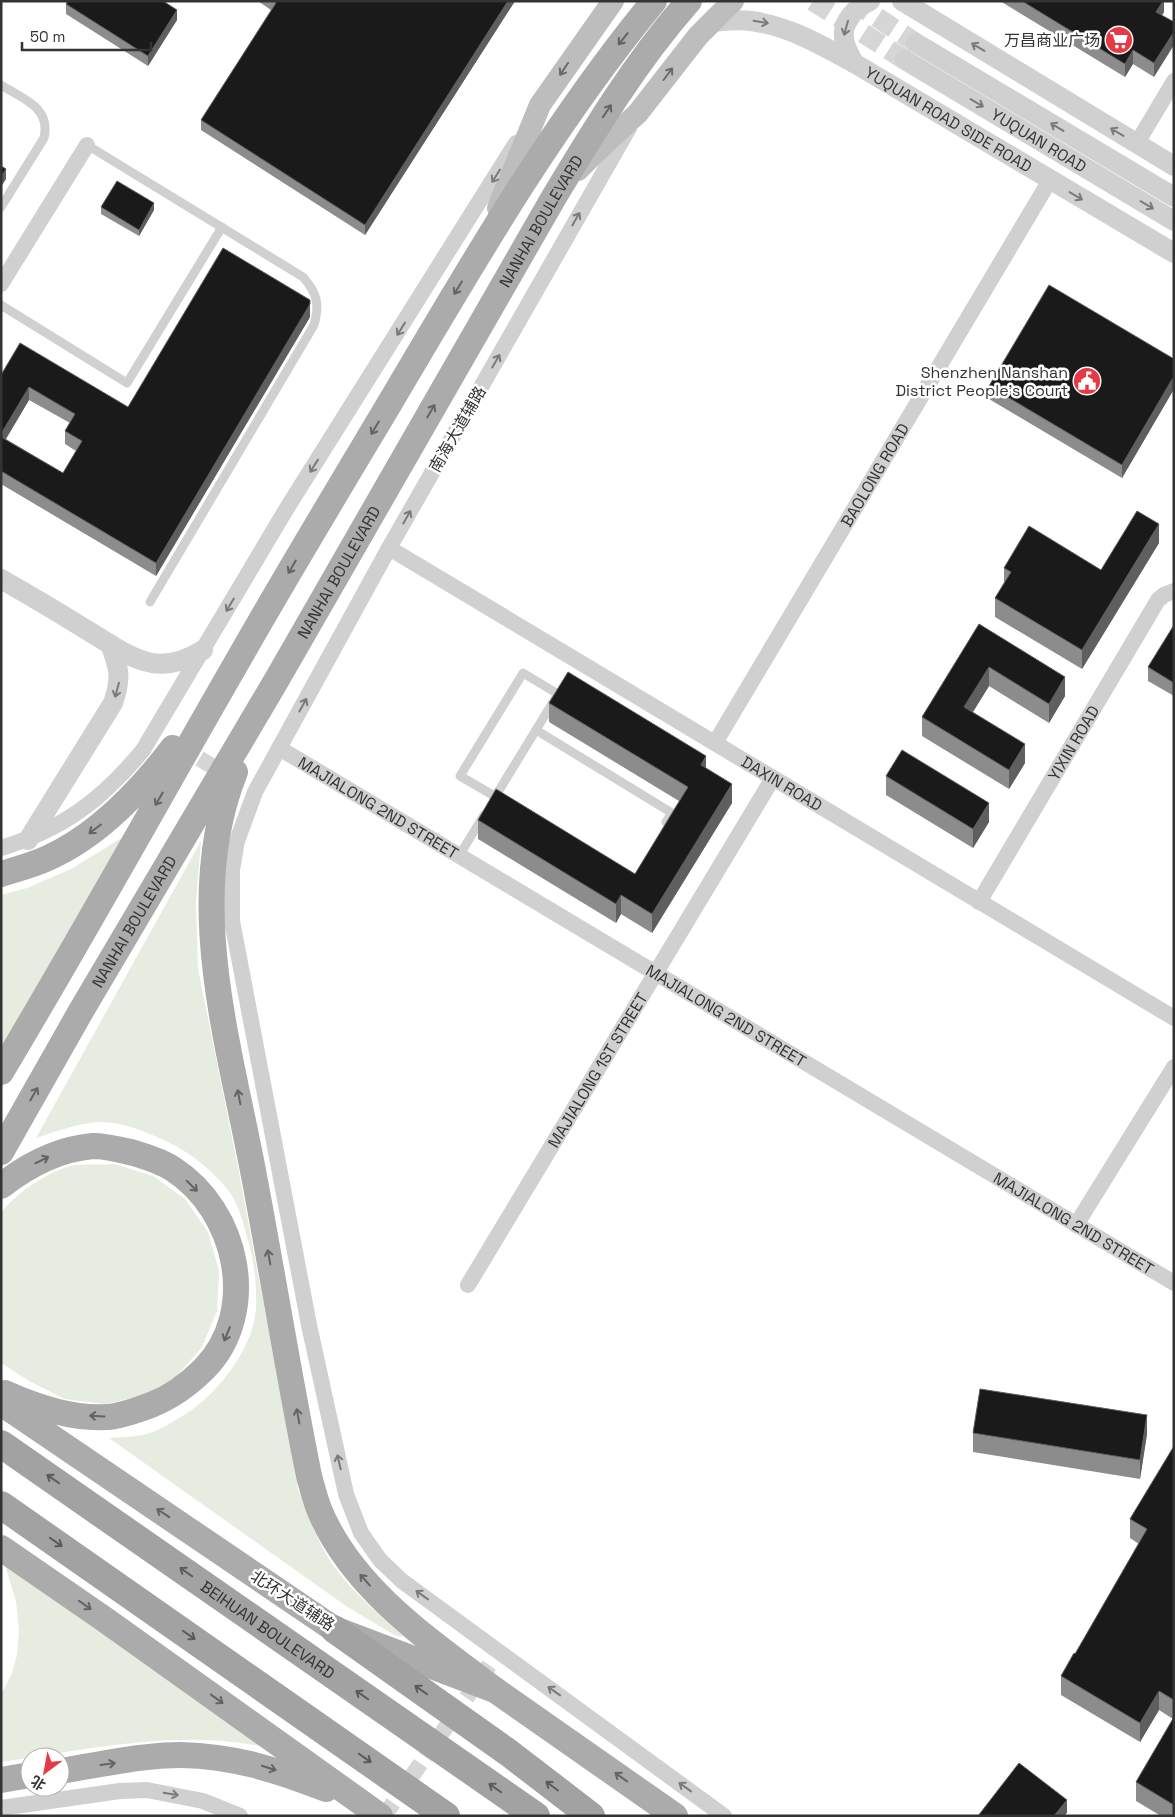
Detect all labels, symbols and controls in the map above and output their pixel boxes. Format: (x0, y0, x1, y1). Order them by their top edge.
one-way arrow (752, 18, 768, 28)
scale bar (22, 20, 151, 52)
one-way arrow (841, 20, 850, 36)
supermarket icon: 万昌商业广场 (1104, 25, 1134, 55)
text: 50 m (30, 27, 65, 46)
place label: 万昌商业广场 (1004, 30, 1100, 51)
one-way arrow (617, 32, 628, 45)
one-way arrow (972, 42, 986, 52)
one-way arrow (559, 62, 569, 76)
street label: YUQUAN ROAD SIDE ROAD (861, 62, 1036, 177)
one-way arrow (662, 68, 673, 81)
one-way arrow (970, 99, 984, 109)
one-way arrow (603, 104, 613, 118)
street label: YUQUAN ROAD (987, 104, 1090, 177)
one-way arrow (1050, 121, 1064, 131)
one-way arrow (1111, 126, 1125, 136)
street label: NANHAI BOULEVARD (494, 151, 588, 291)
one-way arrow (490, 168, 500, 182)
one-way arrow (1069, 191, 1083, 201)
one-way arrow (1139, 200, 1153, 210)
one-way arrow (572, 213, 582, 227)
one-way arrow (453, 280, 463, 294)
one-way arrow (395, 321, 405, 335)
one-way arrow (491, 354, 501, 368)
place label: Shenzhen Nanshan District People's Court (895, 362, 1068, 401)
public building icon: Shenzhen Nanshan District People's Court (1072, 366, 1102, 396)
street label: 南海大道辅路 (424, 382, 491, 476)
one-way arrow (426, 403, 436, 418)
street label: BAOLONG ROAD (836, 419, 914, 531)
one-way arrow (370, 420, 380, 434)
one-way arrow (309, 459, 319, 473)
street label: NANHAI BOULEVARD (293, 502, 385, 642)
one-way arrow (402, 510, 412, 525)
one-way arrow (287, 560, 297, 574)
one-way arrow (224, 598, 234, 612)
one-way arrow (112, 682, 121, 698)
one-way arrow (298, 698, 308, 713)
street label: YIXIN ROAD (1043, 702, 1104, 785)
street label: DAXIN ROAD (737, 751, 826, 816)
street label: MAJIALONG 2ND STREET (294, 752, 462, 864)
one-way arrow (154, 792, 164, 807)
one-way arrow (88, 824, 102, 834)
street label: NANHAI BOULEVARD (87, 852, 181, 992)
street label: MAJIALONG 2ND STREET (642, 960, 810, 1072)
street label: MAJIALONG 1ST STREET (543, 989, 653, 1152)
one-way arrow (29, 1087, 39, 1102)
one-way arrow (234, 1089, 243, 1105)
one-way arrow (34, 1155, 49, 1164)
street label: MAJIALONG 2ND STREET (990, 1168, 1158, 1280)
one-way arrow (186, 1180, 198, 1192)
one-way arrow (264, 1249, 273, 1265)
one-way arrow (221, 1326, 231, 1341)
one-way arrow (293, 1409, 303, 1425)
one-way arrow (89, 1412, 105, 1421)
one-way arrow (334, 1455, 343, 1471)
one-way arrow (46, 1474, 60, 1484)
one-way arrow (156, 1508, 170, 1519)
one-way arrow (48, 1537, 62, 1547)
street label: 北环大道辅路 (247, 1565, 339, 1635)
one-way arrow (179, 1567, 193, 1577)
one-way arrow (359, 1574, 371, 1587)
street label: BEIHUAN BOULEVARD (196, 1576, 339, 1684)
one-way arrow (416, 1590, 429, 1601)
one-way arrow (77, 1600, 91, 1610)
one-way arrow (182, 1630, 196, 1640)
one-way arrow (414, 1685, 428, 1696)
one-way arrow (547, 1686, 561, 1696)
one-way arrow (356, 1690, 370, 1700)
one-way arrow (210, 1694, 224, 1704)
north arrow (20, 1747, 70, 1797)
one-way arrow (358, 1753, 371, 1764)
one-way arrow (100, 1758, 116, 1768)
one-way arrow (261, 1764, 276, 1773)
text: 北 (27, 1772, 49, 1794)
one-way arrow (614, 1772, 628, 1782)
one-way arrow (545, 1781, 559, 1791)
one-way arrow (678, 1782, 692, 1792)
one-way arrow (489, 1783, 503, 1793)
one-way arrow (163, 1790, 179, 1800)

